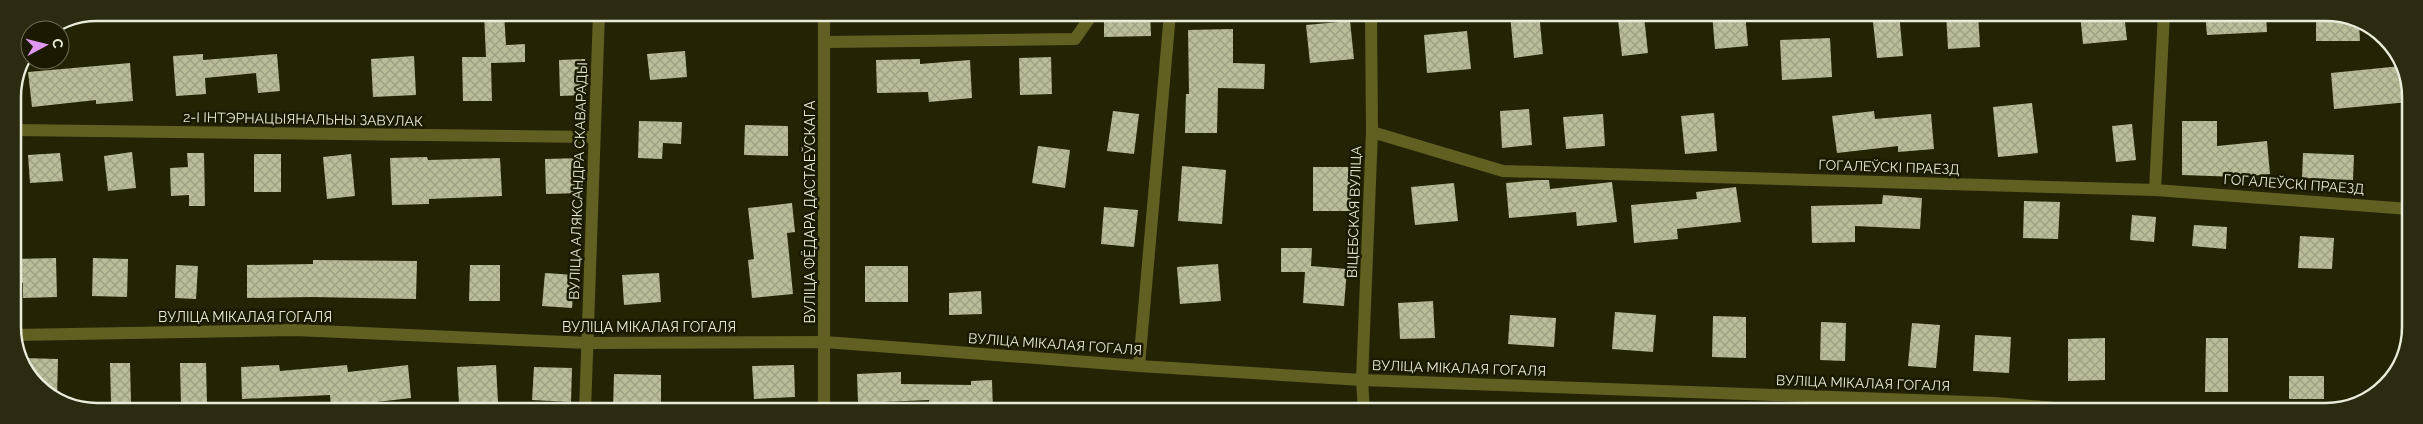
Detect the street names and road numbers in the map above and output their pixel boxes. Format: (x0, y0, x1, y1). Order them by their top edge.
street label: ВУЛІЦА АЛЯКСАНДРА СКАВАРАДЫ (566, 62, 590, 300)
street label: ВУЛІЦА ФЁДАРА ДАСТАЕЎСКАГА (800, 100, 818, 323)
street label: 2-І ІНТЭРНАЦЫЯНАЛЬНЫ ЗАВУЛАК (183, 109, 423, 129)
street label: ВІЦЕБСКАЯ ВУЛІЦА (1344, 145, 1364, 278)
street label: ГОГАЛЕЎСКІ ПРАЕЗД (1818, 156, 1960, 177)
street label: ГОГАЛЕЎСКІ ПРАЕЗД (2223, 170, 2365, 197)
street label: ВУЛІЦА МІКАЛАЯ ГОГАЛЯ (158, 309, 332, 325)
street label: ВУЛІЦА МІКАЛАЯ ГОГАЛЯ (562, 319, 736, 335)
street label: ВУЛІЦА МІКАЛАЯ ГОГАЛЯ (968, 330, 1142, 358)
street label: ВУЛІЦА МІКАЛАЯ ГОГАЛЯ (1372, 357, 1546, 379)
street label: ВУЛІЦА МІКАЛАЯ ГОГАЛЯ (1776, 372, 1950, 394)

